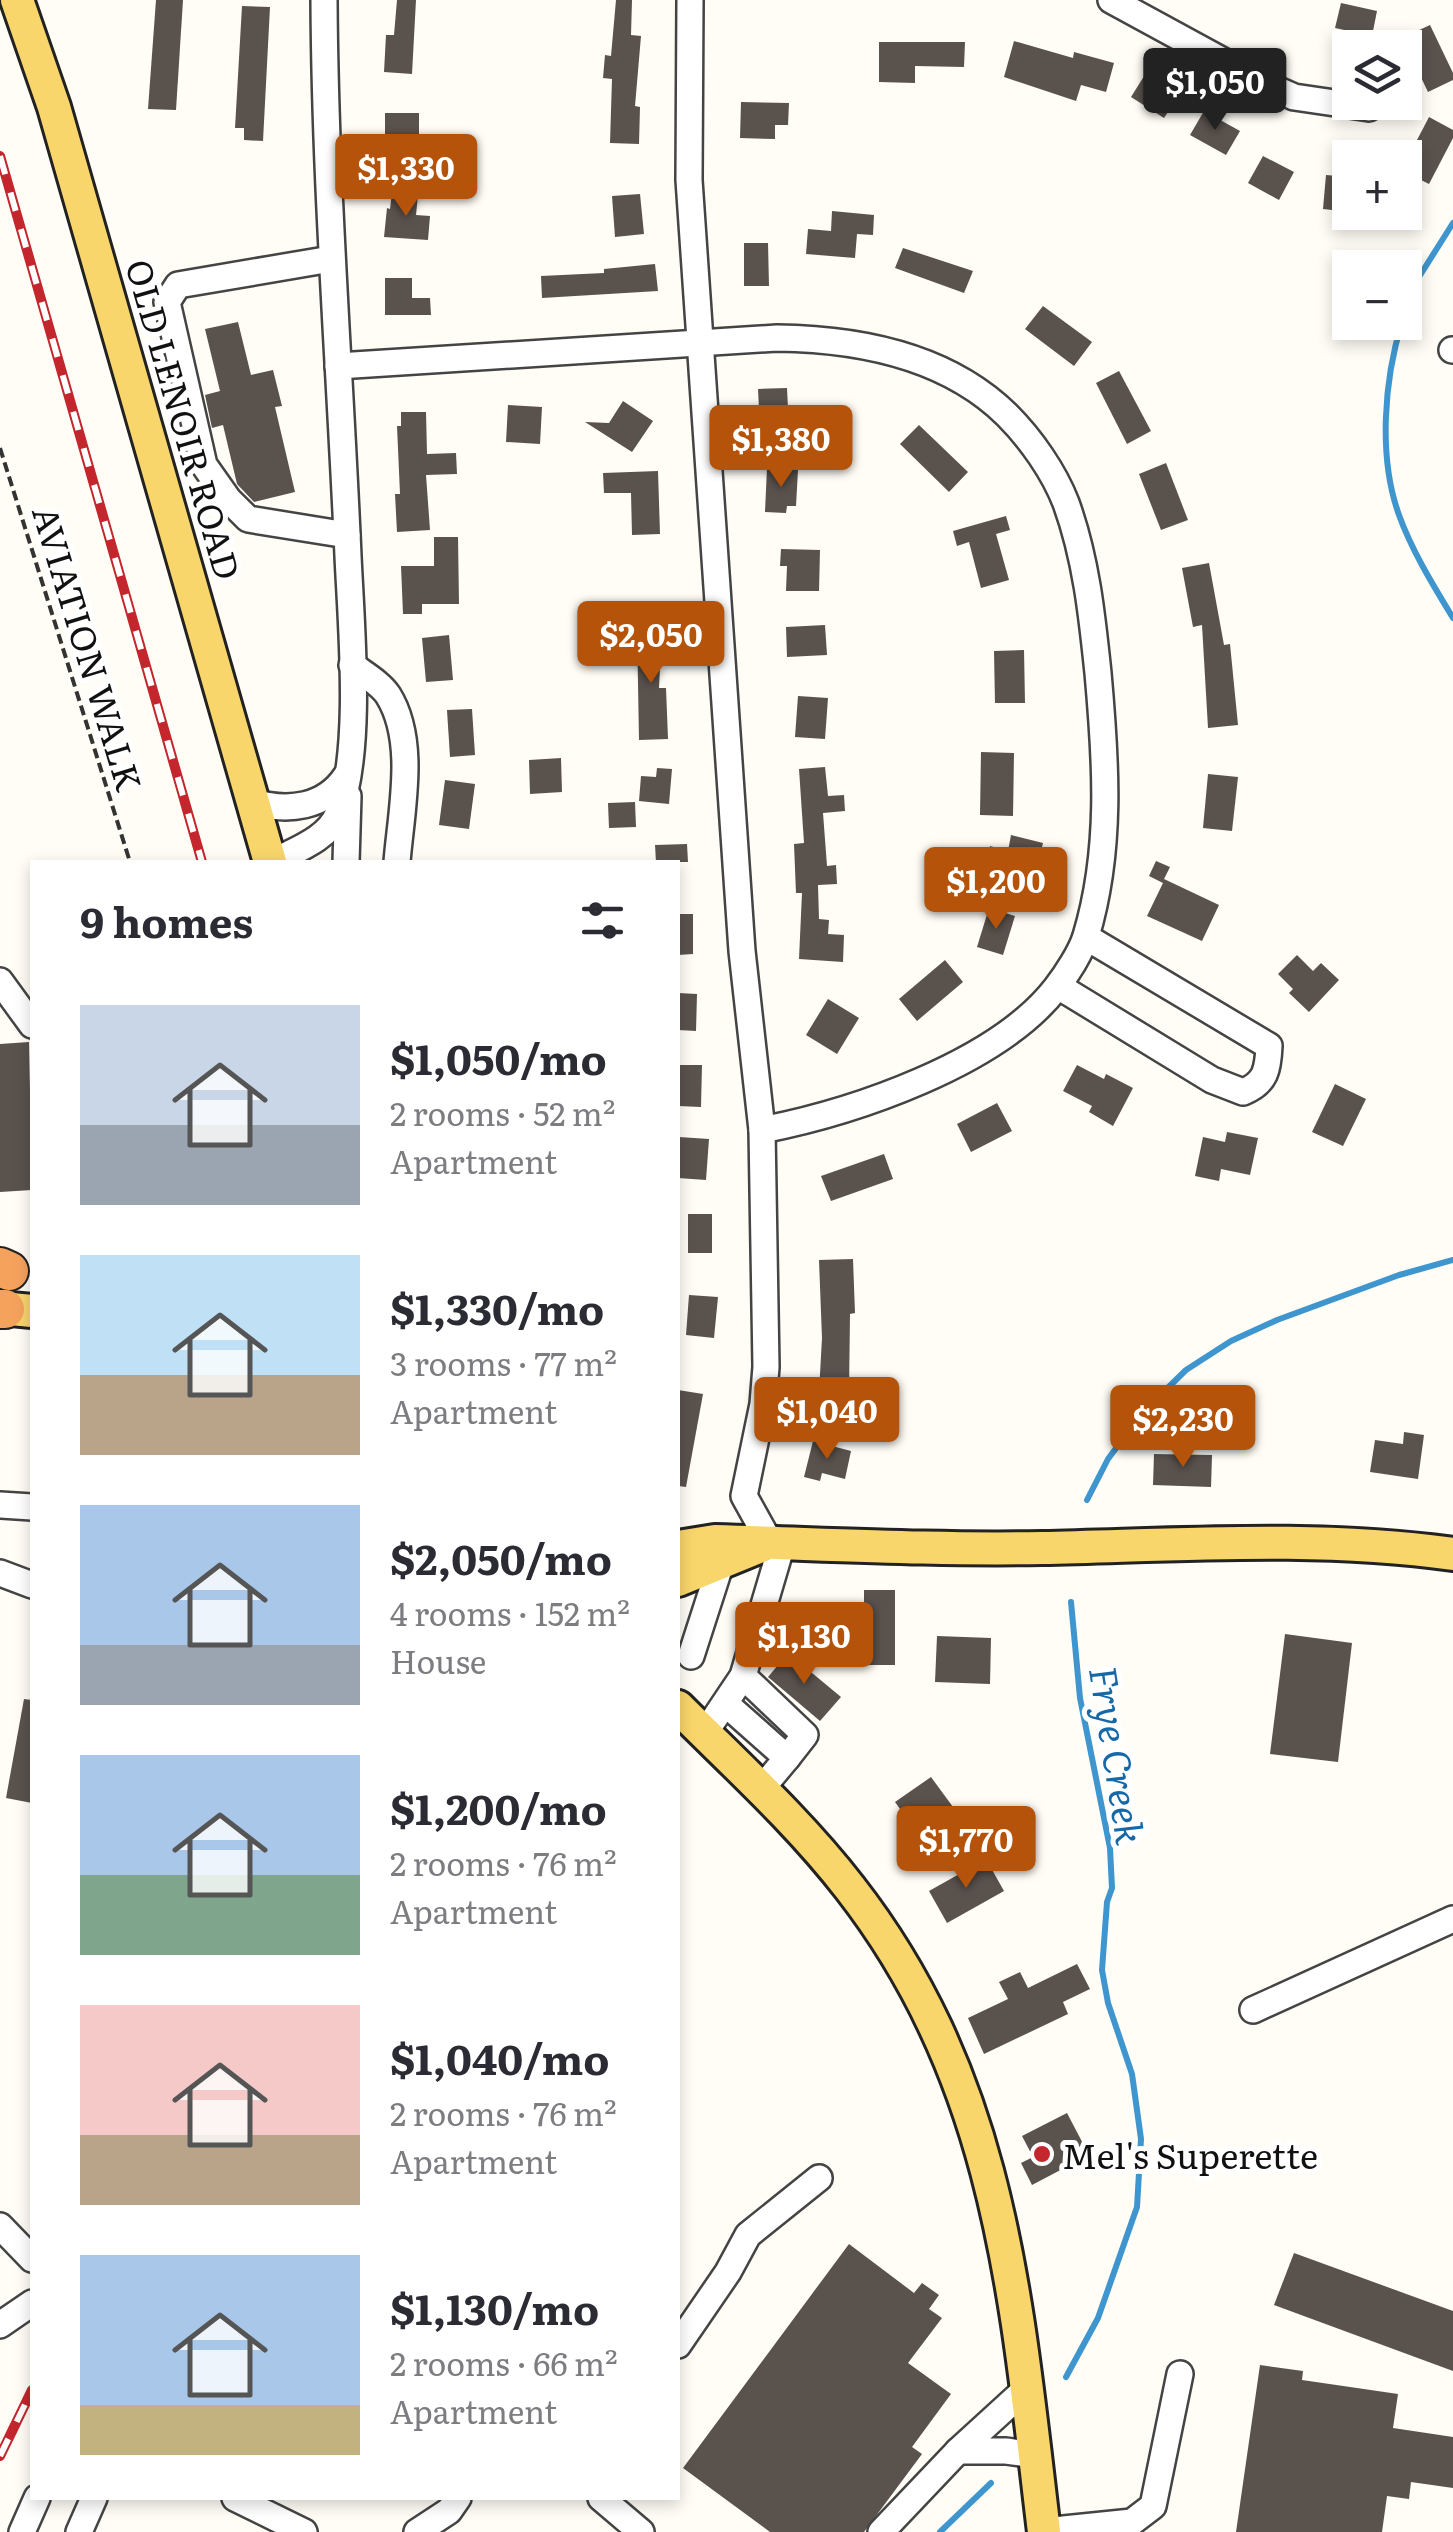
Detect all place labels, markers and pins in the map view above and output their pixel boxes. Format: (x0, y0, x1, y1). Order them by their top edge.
pin: $1,050 (1134, 48, 1296, 133)
pin: $1,330 (325, 134, 487, 219)
pin: $1,380 (700, 405, 862, 490)
pin: $2,050 (570, 601, 732, 686)
pin: $1,200 (915, 847, 1077, 932)
pin: $1,040 (746, 1377, 908, 1462)
pin: $2,230 (1102, 1385, 1264, 1470)
pin: $1,130 (723, 1602, 885, 1687)
pin: $1,770 (885, 1806, 1047, 1891)
place label: Mel's Superette (1062, 2128, 1318, 2180)
marker: Mel's Superette (1031, 2143, 1053, 2165)

